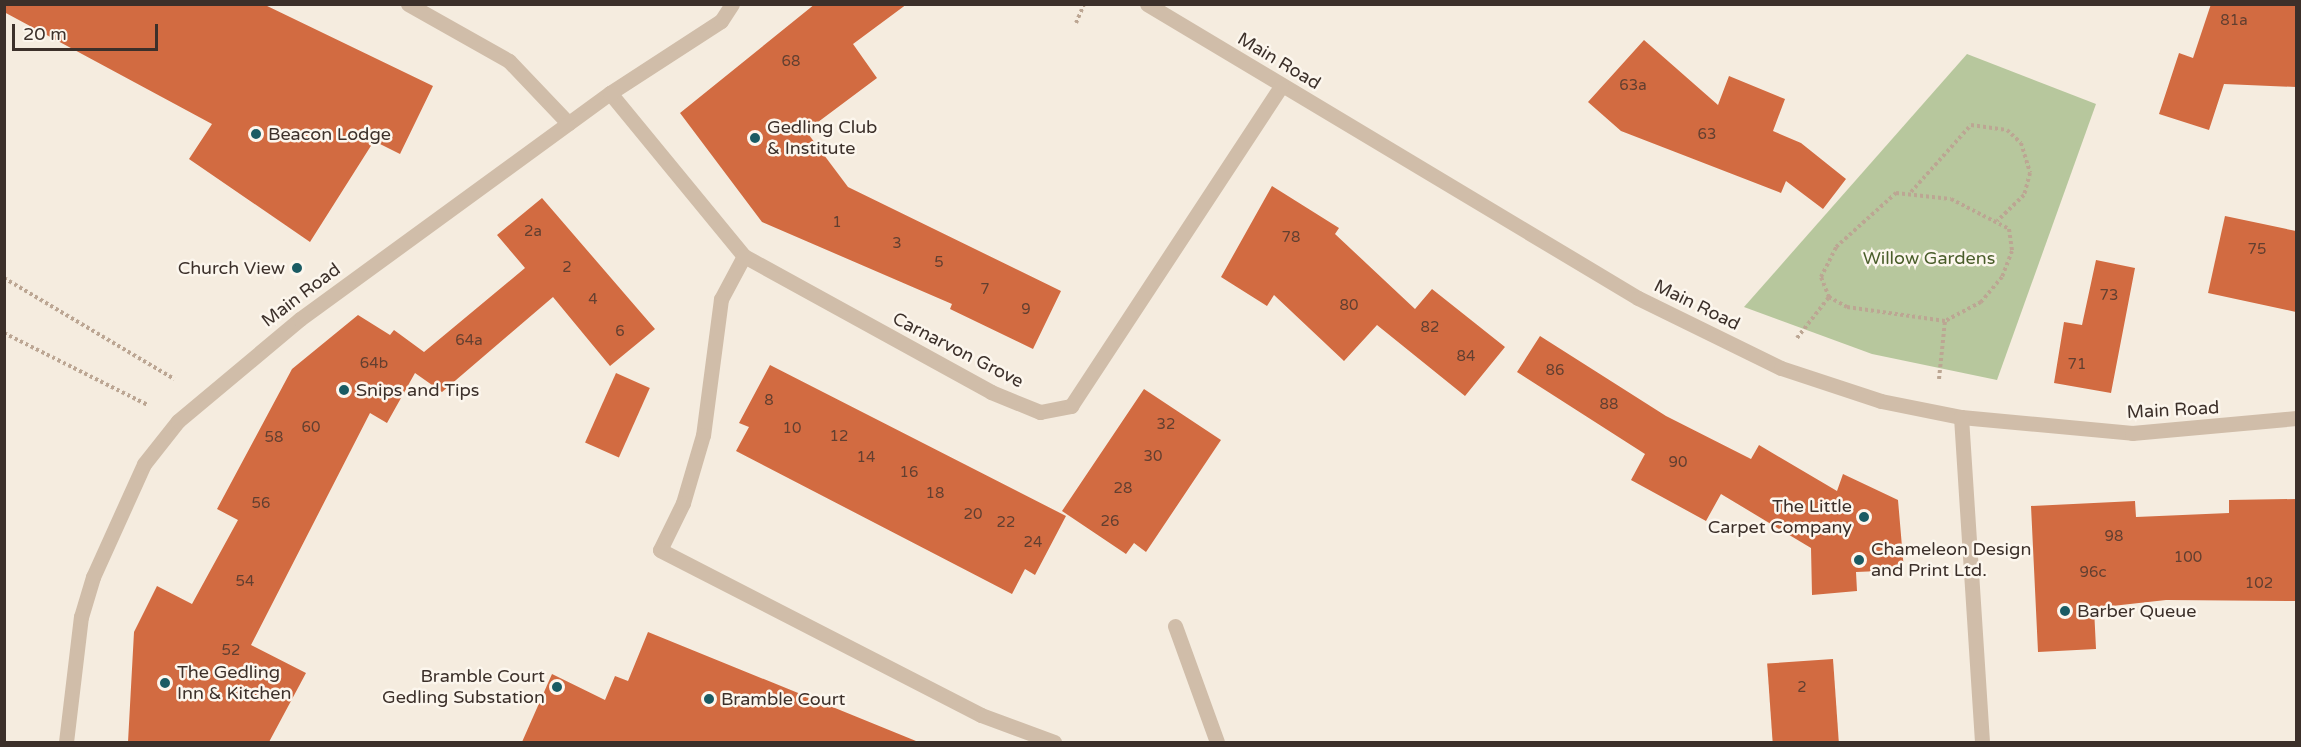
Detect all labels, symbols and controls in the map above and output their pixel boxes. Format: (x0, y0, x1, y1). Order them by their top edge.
scale bar (15, 12, 160, 50)
house number: 81a (2220, 12, 2248, 30)
text: 20 m (23, 23, 67, 45)
street label: Main Road (1234, 28, 1324, 94)
house number: 68 (782, 53, 800, 71)
house number: 63a (1619, 77, 1647, 95)
place label: Gedling Club & Institute (767, 117, 877, 160)
place label: Beacon Lodge (268, 123, 391, 145)
house number: 63 (1698, 126, 1716, 144)
marker: Beacon Lodge (249, 127, 263, 141)
marker: Gedling Club & Institute (748, 131, 762, 145)
house number: 1 (832, 214, 842, 232)
house number: 2a (524, 223, 542, 241)
house number: 78 (1282, 229, 1300, 247)
house number: 3 (892, 235, 902, 253)
house number: 75 (2248, 241, 2266, 259)
park label: Willow Gardens (1863, 247, 1995, 269)
house number: 5 (934, 254, 944, 272)
place label: Church View (178, 257, 285, 279)
street label: Main Road (257, 258, 345, 332)
house number: 2 (562, 259, 572, 277)
marker: Church View (290, 261, 304, 275)
street label: Main Road (1651, 275, 1743, 335)
house number: 7 (980, 281, 990, 299)
house number: 73 (2100, 287, 2118, 305)
house number: 4 (588, 291, 598, 309)
house number: 80 (1340, 297, 1358, 315)
house number: 9 (1021, 301, 1031, 319)
street label: Carnarvon Grove (889, 308, 1027, 392)
house number: 82 (1421, 319, 1439, 337)
house number: 6 (615, 323, 625, 341)
house number: 64a (455, 332, 483, 350)
house number: 84 (1457, 348, 1475, 366)
house number: 64b (360, 355, 388, 373)
house number: 71 (2068, 356, 2086, 374)
house number: 86 (1546, 362, 1564, 380)
place label: Snips and Tips (356, 379, 479, 401)
marker: Snips and Tips (337, 383, 351, 397)
house number: 8 (764, 392, 774, 410)
house number: 88 (1600, 396, 1618, 414)
street label: Main Road (2126, 397, 2220, 423)
house number: 32 (1157, 416, 1175, 434)
house number: 60 (302, 419, 320, 437)
house number: 10 (783, 420, 801, 438)
house number: 12 (830, 428, 848, 446)
house number: 58 (265, 429, 283, 447)
house number: 30 (1144, 448, 1162, 466)
house number: 14 (857, 449, 875, 467)
house number: 90 (1669, 454, 1687, 472)
house number: 16 (900, 464, 918, 482)
house number: 28 (1114, 480, 1132, 498)
house number: 18 (926, 485, 944, 503)
house number: 56 (252, 495, 270, 513)
place label: The Little Carpet Company (1708, 496, 1852, 538)
house number: 20 (964, 506, 982, 524)
marker: The Little Carpet Company (1857, 510, 1871, 524)
house number: 26 (1101, 513, 1119, 531)
house number: 22 (997, 514, 1015, 532)
house number: 98 (2105, 528, 2123, 546)
house number: 24 (1024, 534, 1042, 552)
place label: Chameleon Design and Print Ltd. (1871, 539, 2031, 582)
house number: 100 (2174, 549, 2202, 567)
marker: Chameleon Design and Print Ltd. (1852, 553, 1866, 567)
house number: 96c (2080, 564, 2106, 582)
house number: 54 (236, 573, 254, 591)
house number: 102 (2245, 575, 2273, 593)
place label: Barber Queue (2077, 600, 2196, 622)
marker: Barber Queue (2058, 604, 2072, 618)
house number: 52 (222, 642, 240, 660)
place label: The Gedling Inn & Kitchen (177, 662, 291, 704)
place label: Bramble Court Gedling Substation (382, 666, 545, 708)
marker: The Gedling Inn & Kitchen (158, 676, 172, 690)
house number: 2 (1797, 679, 1807, 697)
marker: Bramble Court Gedling Substation (550, 680, 564, 694)
place label: Bramble Court (721, 688, 845, 710)
marker: Bramble Court (702, 692, 716, 706)

